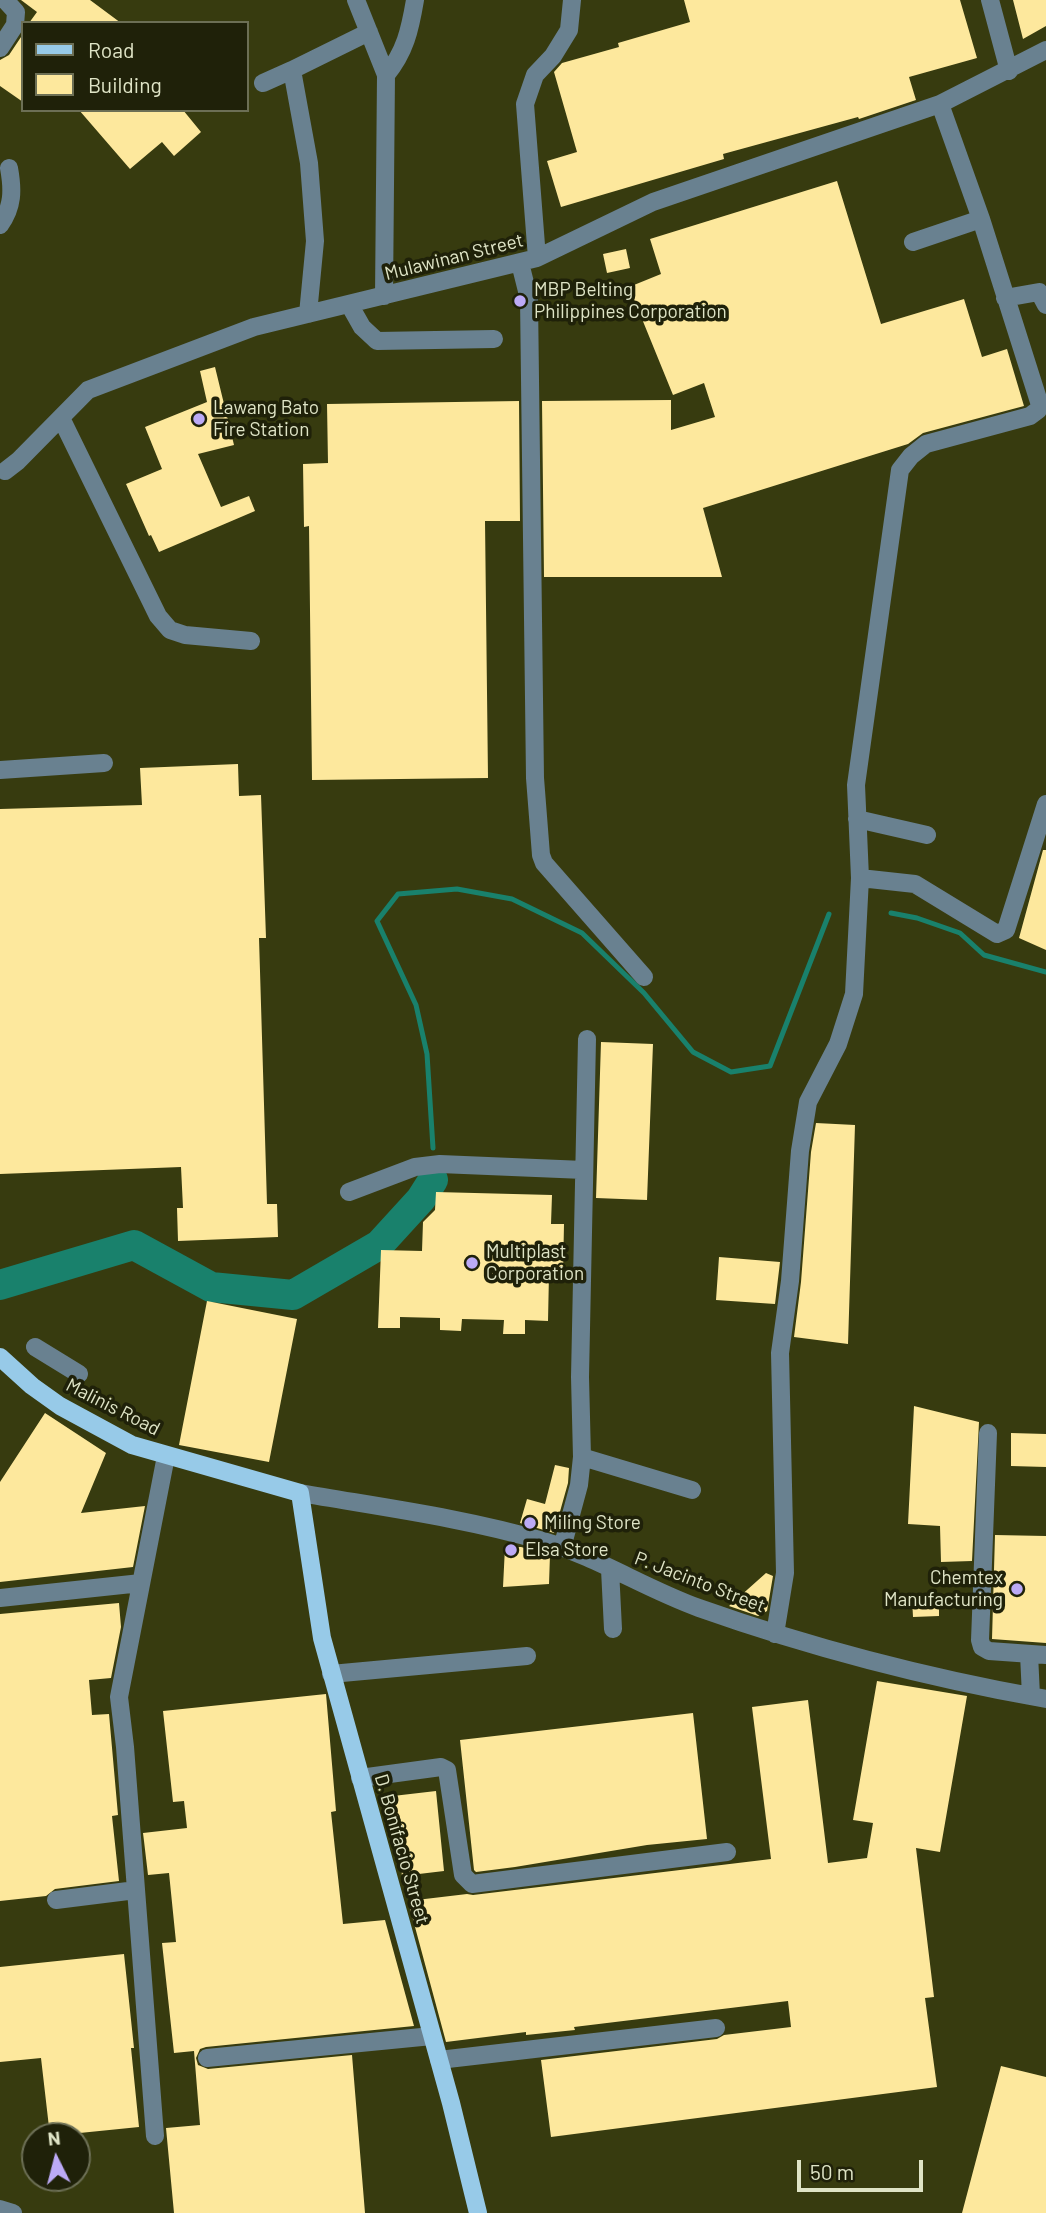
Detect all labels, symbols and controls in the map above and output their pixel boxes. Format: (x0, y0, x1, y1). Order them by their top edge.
legend (21, 21, 248, 112)
text: Road (88, 37, 134, 62)
text: Building (88, 72, 162, 97)
street label: Mulawinan Street (382, 229, 526, 285)
place label: MBP Belting Philippines Corporation (534, 279, 727, 323)
marker: MBP Belting Philippines Corporation (512, 293, 528, 309)
place label: Lawang Bato Fire Station (213, 397, 319, 441)
marker: Lawang Bato Fire Station (191, 411, 207, 427)
place label: Multiplast Corporation (486, 1241, 584, 1285)
marker: Multiplast Corporation (464, 1255, 480, 1271)
street label: Malinis Road (62, 1374, 164, 1440)
place label: Miling Store (544, 1512, 641, 1534)
marker: Miling Store (522, 1515, 538, 1531)
place label: Elsa Store (525, 1539, 609, 1561)
marker: Elsa Store (503, 1542, 519, 1558)
street label: P. Jacinto Street (632, 1547, 768, 1617)
place label: Chemtex Manufacturing (884, 1567, 1003, 1611)
marker: Chemtex Manufacturing (1009, 1581, 1025, 1597)
street label: D. Bonifacio Street (370, 1771, 434, 1927)
north arrow (21, 2122, 91, 2192)
text: N (46, 2126, 61, 2150)
scale bar (801, 2146, 927, 2190)
text: 50 m (810, 2159, 854, 2184)

